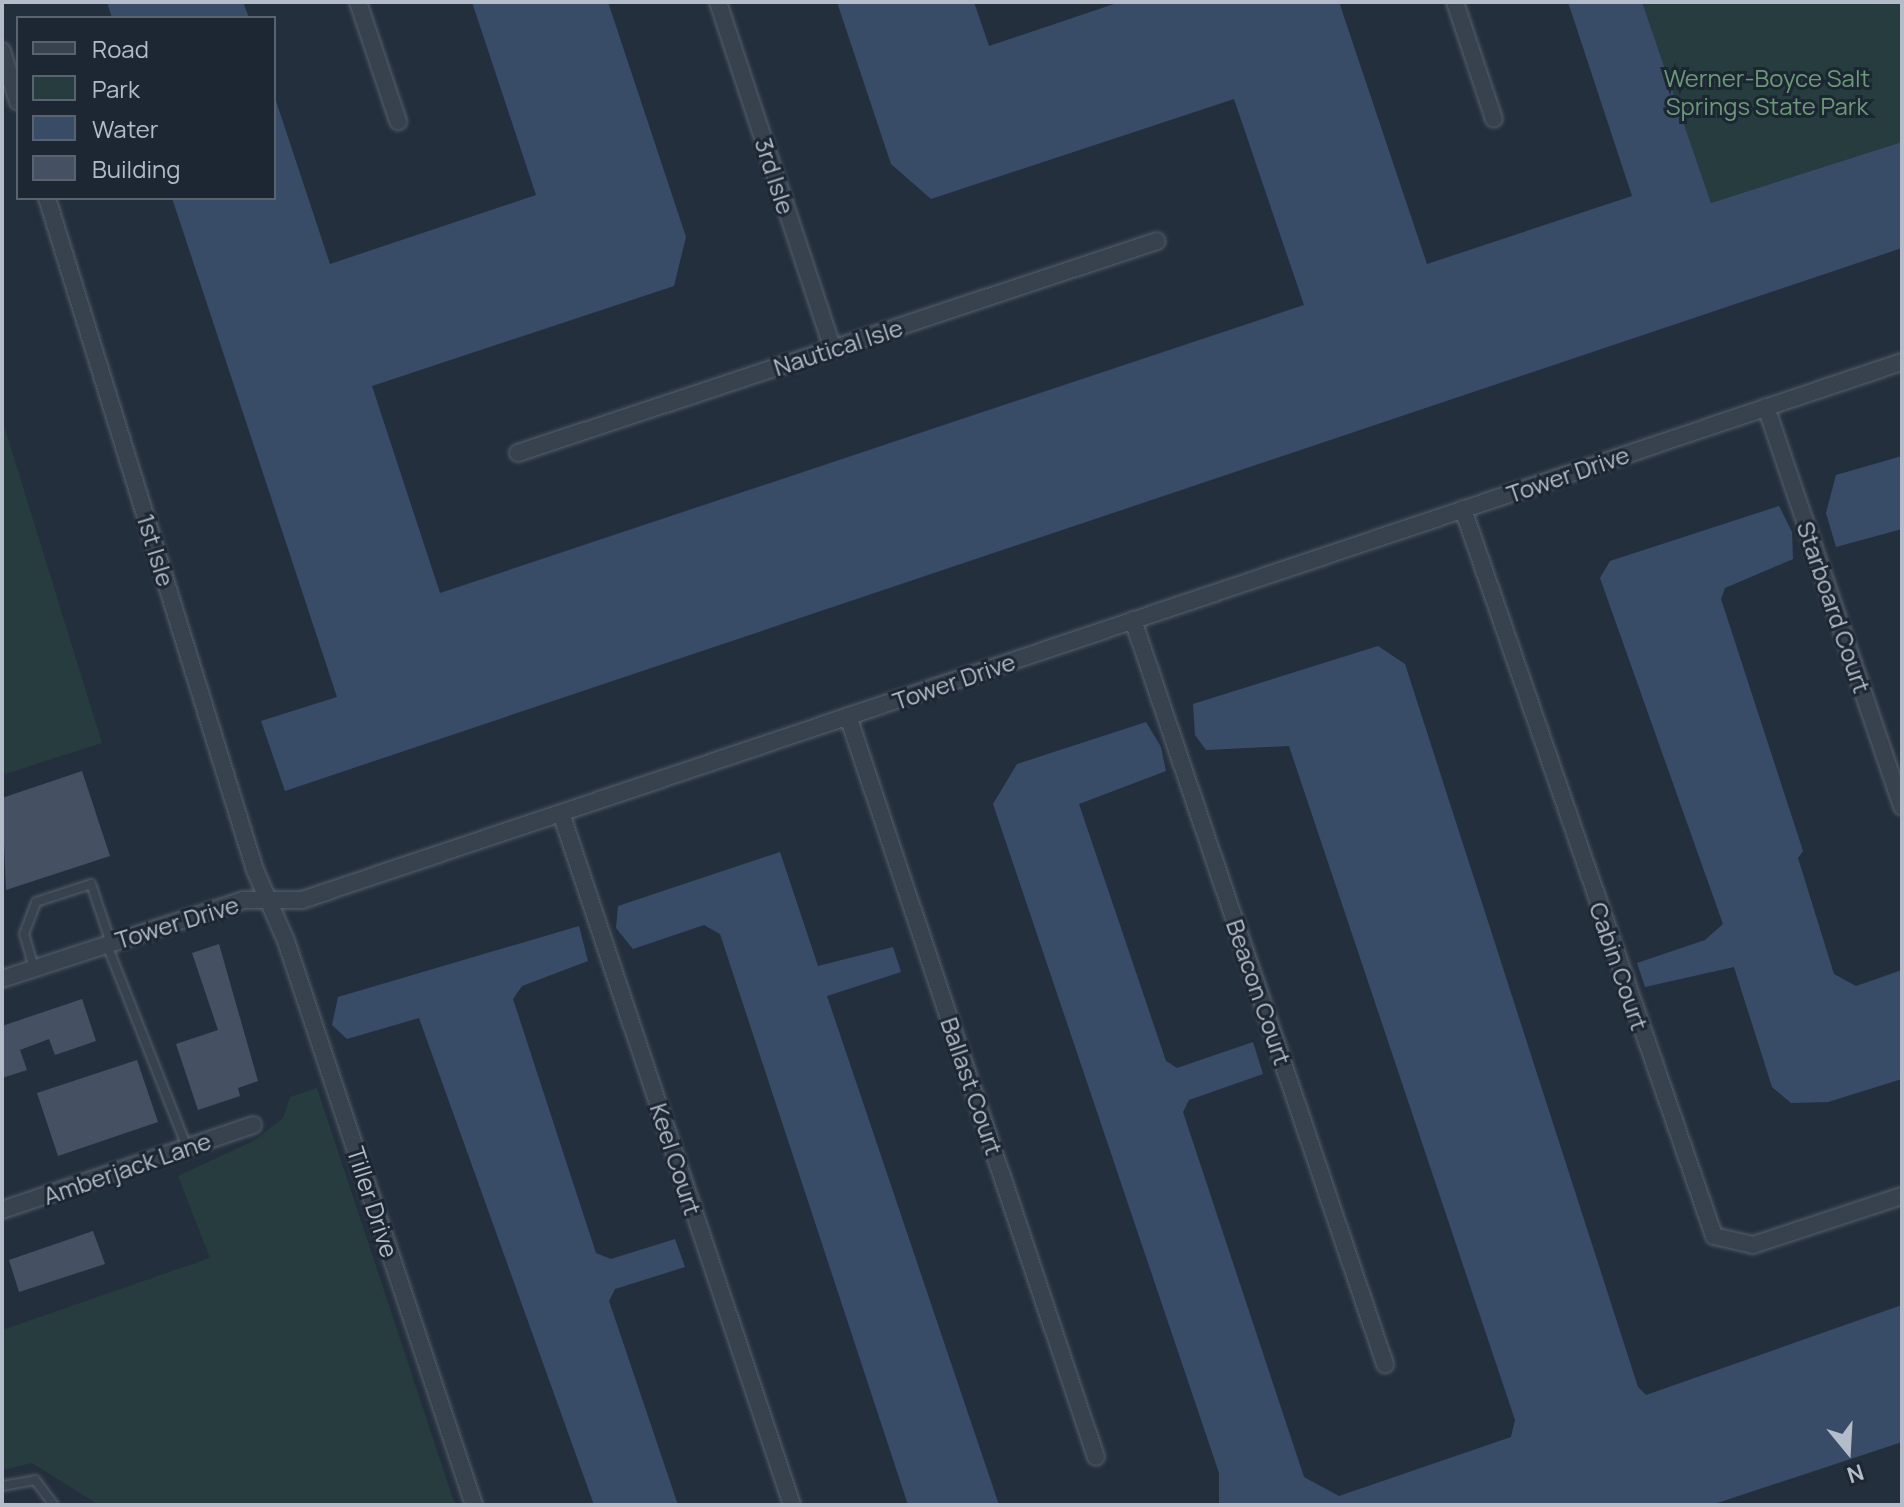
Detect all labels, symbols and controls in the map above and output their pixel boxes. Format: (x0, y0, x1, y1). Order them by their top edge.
legend (16, 16, 276, 200)
text: Road (92, 32, 149, 65)
park label: Werner-Boyce Salt Springs State Park (1664, 64, 1870, 120)
text: Park (92, 72, 140, 105)
text: Water (92, 112, 159, 145)
street label: 3rd Isle (749, 134, 801, 218)
text: Building (92, 152, 180, 185)
street label: Nautical Isle (770, 313, 906, 381)
street label: Tower Drive (1503, 440, 1633, 508)
street label: 1st Isle (131, 510, 181, 590)
street label: Starboard Court (1791, 517, 1877, 697)
street label: Tower Drive (889, 647, 1019, 715)
street label: Tower Drive (112, 890, 242, 954)
street label: Cabin Court (1584, 898, 1654, 1034)
street label: Beacon Court (1221, 916, 1297, 1068)
street label: Ballast Court (935, 1013, 1009, 1159)
street label: Keel Court (644, 1100, 708, 1218)
street label: Amberjack Lane (39, 1126, 215, 1210)
street label: Tiller Drive (342, 1143, 404, 1261)
north arrow (1808, 1411, 1888, 1491)
text: N (1843, 1457, 1868, 1491)

